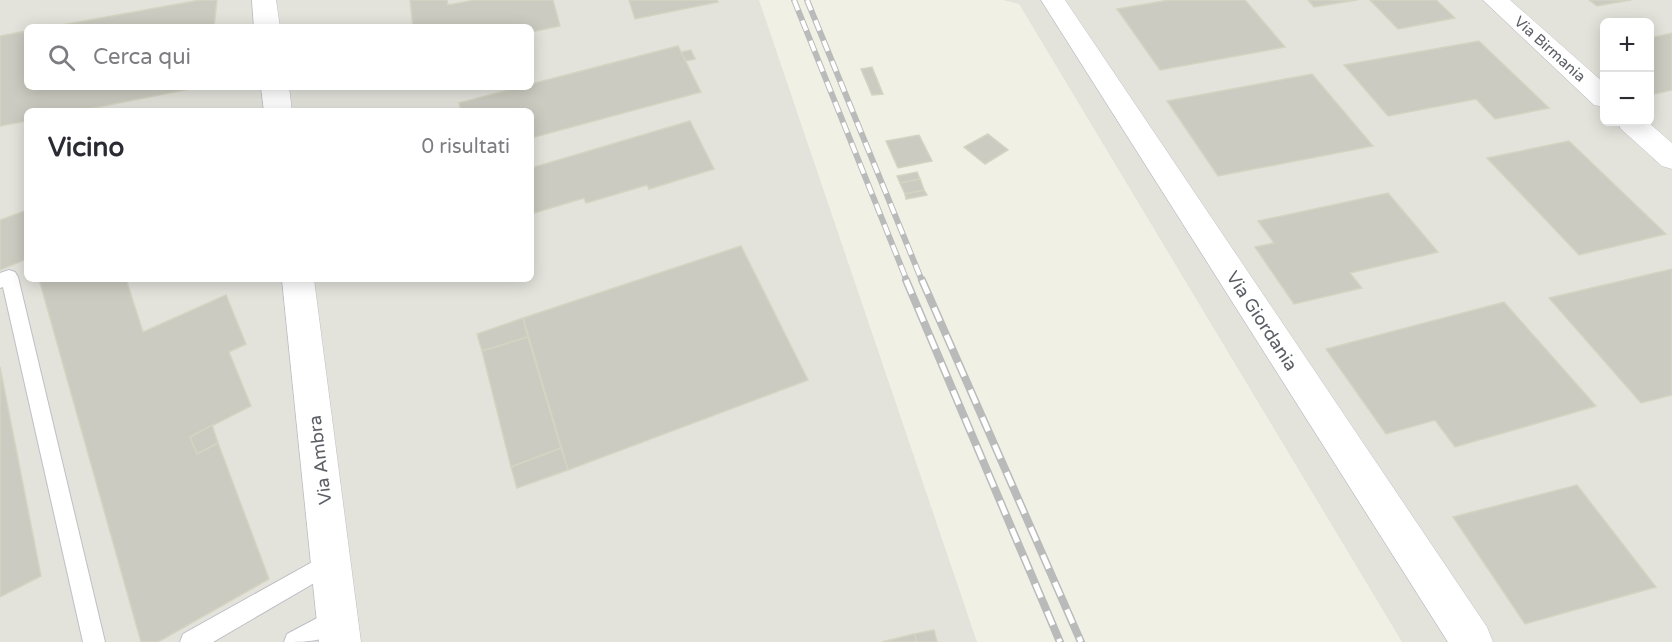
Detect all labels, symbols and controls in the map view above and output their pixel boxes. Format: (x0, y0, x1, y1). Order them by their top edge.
street label: Via Birmania (1511, 12, 1589, 86)
map controls (1600, 18, 1654, 126)
button: + (1600, 18, 1654, 72)
search box (24, 24, 534, 90)
icon: search (45, 41, 78, 74)
text: Cerca qui (93, 44, 191, 70)
button: − (1600, 72, 1654, 126)
text: Vicino (48, 132, 124, 163)
text: 0 risultati (422, 135, 510, 159)
street label: Via Giordania (1222, 267, 1302, 375)
street label: Via Ambra (304, 414, 336, 506)

